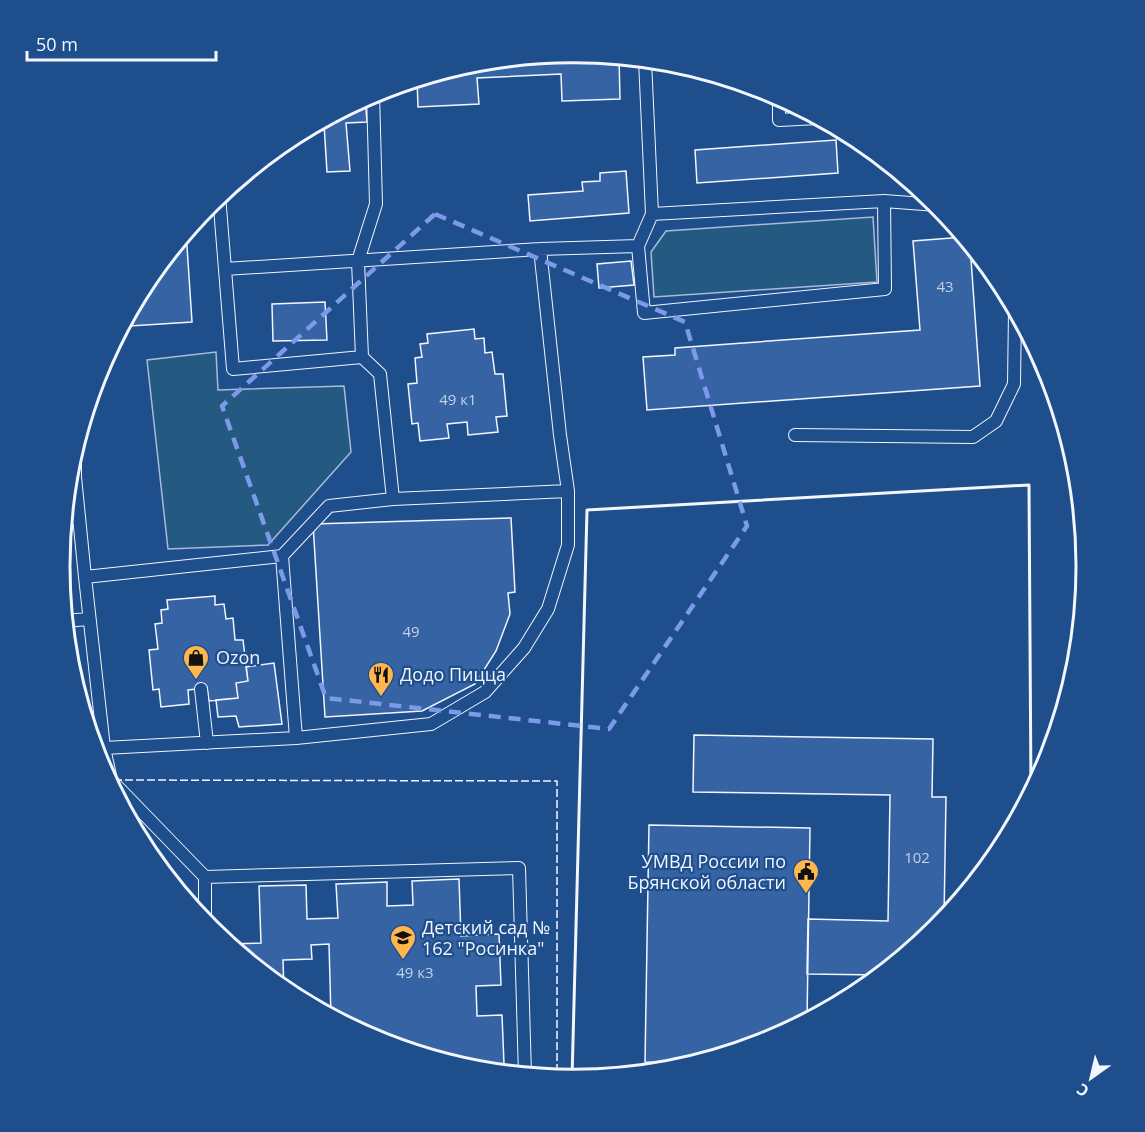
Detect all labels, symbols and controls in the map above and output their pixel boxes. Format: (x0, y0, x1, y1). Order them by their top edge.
scale bar (27, 24, 216, 62)
text: 50 m (36, 32, 78, 56)
house number: 43 (936, 276, 954, 296)
house number: 49 к1 (439, 389, 477, 409)
house number: 49 (402, 621, 420, 641)
shop icon: Ozon (181, 643, 211, 681)
place label: Ozon (216, 645, 260, 669)
restaurant icon: Додо Пицца (366, 660, 396, 698)
place label: Додо Пицца (400, 662, 506, 686)
house number: 102 (904, 847, 930, 867)
place label: УМВД России по Брянской области (627, 849, 786, 894)
public building icon: УМВД России по Брянской области (791, 857, 821, 895)
place label: Детский сад № 162 "Росинка" (422, 915, 550, 960)
school or university icon: Детский сад № 162 "Росинка" (388, 923, 418, 961)
house number: 49 к3 (396, 962, 434, 982)
north arrow (1061, 1048, 1121, 1108)
text: С (1072, 1078, 1093, 1102)

